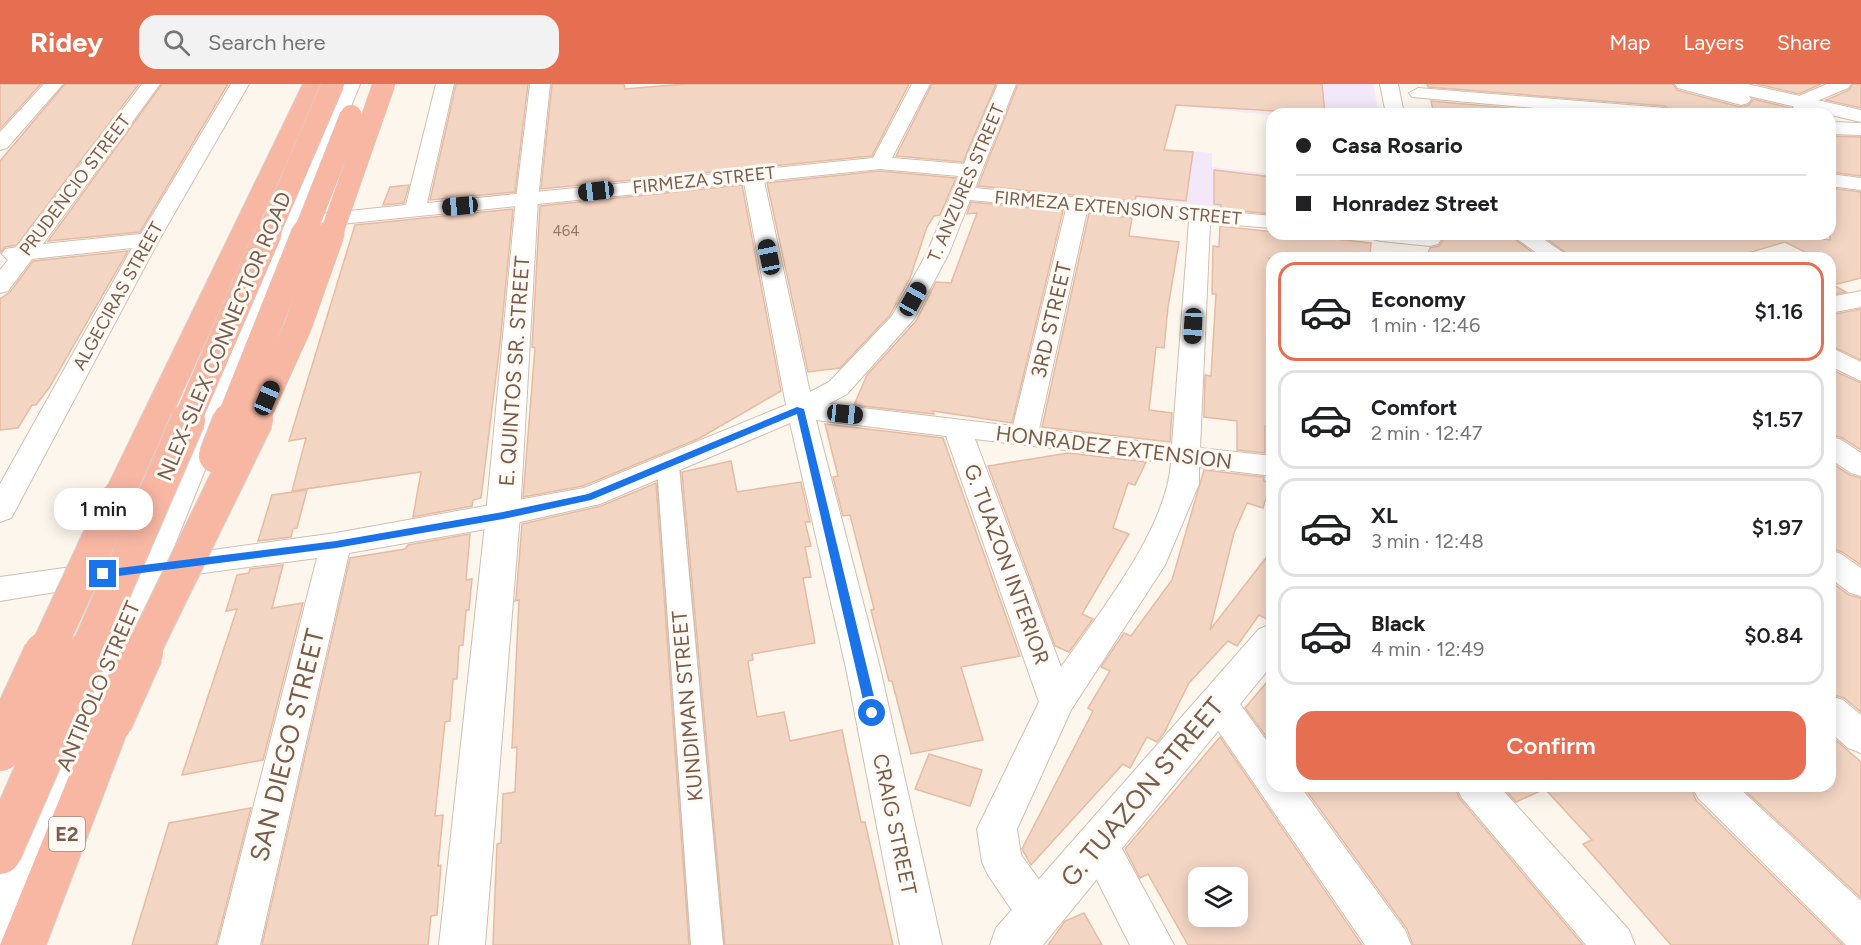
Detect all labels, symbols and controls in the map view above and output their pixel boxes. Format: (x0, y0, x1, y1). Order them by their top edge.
search box (139, 15, 559, 69)
text: Ridey (30, 25, 103, 59)
icon: search (160, 26, 193, 59)
text: Search here (208, 29, 326, 56)
text: Map (1610, 30, 1650, 55)
text: Layers (1683, 30, 1744, 55)
text: Share (1777, 30, 1831, 55)
street label: T. ANZURES STREET (923, 101, 1009, 265)
street label: PRUDENCIO STREET (15, 110, 135, 260)
text: Casa Rosario (1332, 132, 1463, 159)
street label: FIRMEZA STREET (632, 162, 777, 198)
car (577, 180, 615, 202)
street label: FIRMEZA EXTENSION STREET (994, 186, 1243, 230)
street label: NLEX-SLEX CONNECTOR ROAD (152, 188, 296, 484)
text: Honradez Street (1332, 190, 1499, 217)
car (441, 195, 479, 217)
street label: ALGECIRAS STREET (68, 218, 168, 374)
house number: 464 (552, 222, 580, 240)
car (756, 238, 782, 276)
street label: E. QUINTOS SR. STREET (493, 255, 535, 487)
street label: 3RD STREET (1026, 259, 1077, 380)
car (896, 279, 930, 319)
icon: car (1299, 285, 1353, 339)
text: Economy (1371, 286, 1466, 313)
text: $1.16 (1755, 298, 1803, 325)
car (1183, 308, 1203, 344)
text: 1 min · 12:46 (1371, 313, 1480, 337)
car (252, 378, 282, 418)
icon: car (1299, 393, 1353, 447)
text: Comfort (1371, 394, 1457, 421)
car (826, 403, 864, 425)
text: $1.57 (1752, 406, 1803, 433)
street label: HONRADEZ EXTENSION (994, 420, 1234, 474)
text: 2 min · 12:47 (1371, 421, 1483, 445)
street label: G. TUAZON INTERIOR (959, 460, 1055, 668)
callout: 1 min (54, 487, 152, 529)
text: 1 min (80, 497, 127, 521)
icon: car (1299, 501, 1353, 555)
text: XL (1371, 502, 1398, 529)
text: $1.97 (1752, 514, 1803, 541)
text: 3 min · 12:48 (1371, 529, 1484, 553)
route end (89, 560, 116, 587)
street label: ANTIPOLO STREET (51, 597, 145, 775)
street label: KUNDIMAN STREET (666, 609, 708, 803)
icon: car (1299, 609, 1353, 663)
text: Black (1371, 610, 1425, 637)
text: $0.84 (1744, 622, 1803, 649)
street label: SAN DIEGO STREET (243, 625, 332, 865)
text: 4 min · 12:49 (1371, 637, 1484, 661)
street label: G. TUAZON STREET (1054, 690, 1231, 893)
route start (858, 699, 885, 726)
button: Confirm (1296, 711, 1806, 780)
street label: CRAIG STREET (868, 751, 922, 897)
road number: E2 (49, 817, 85, 851)
map controls (1188, 867, 1248, 927)
button: layers (1188, 867, 1248, 927)

